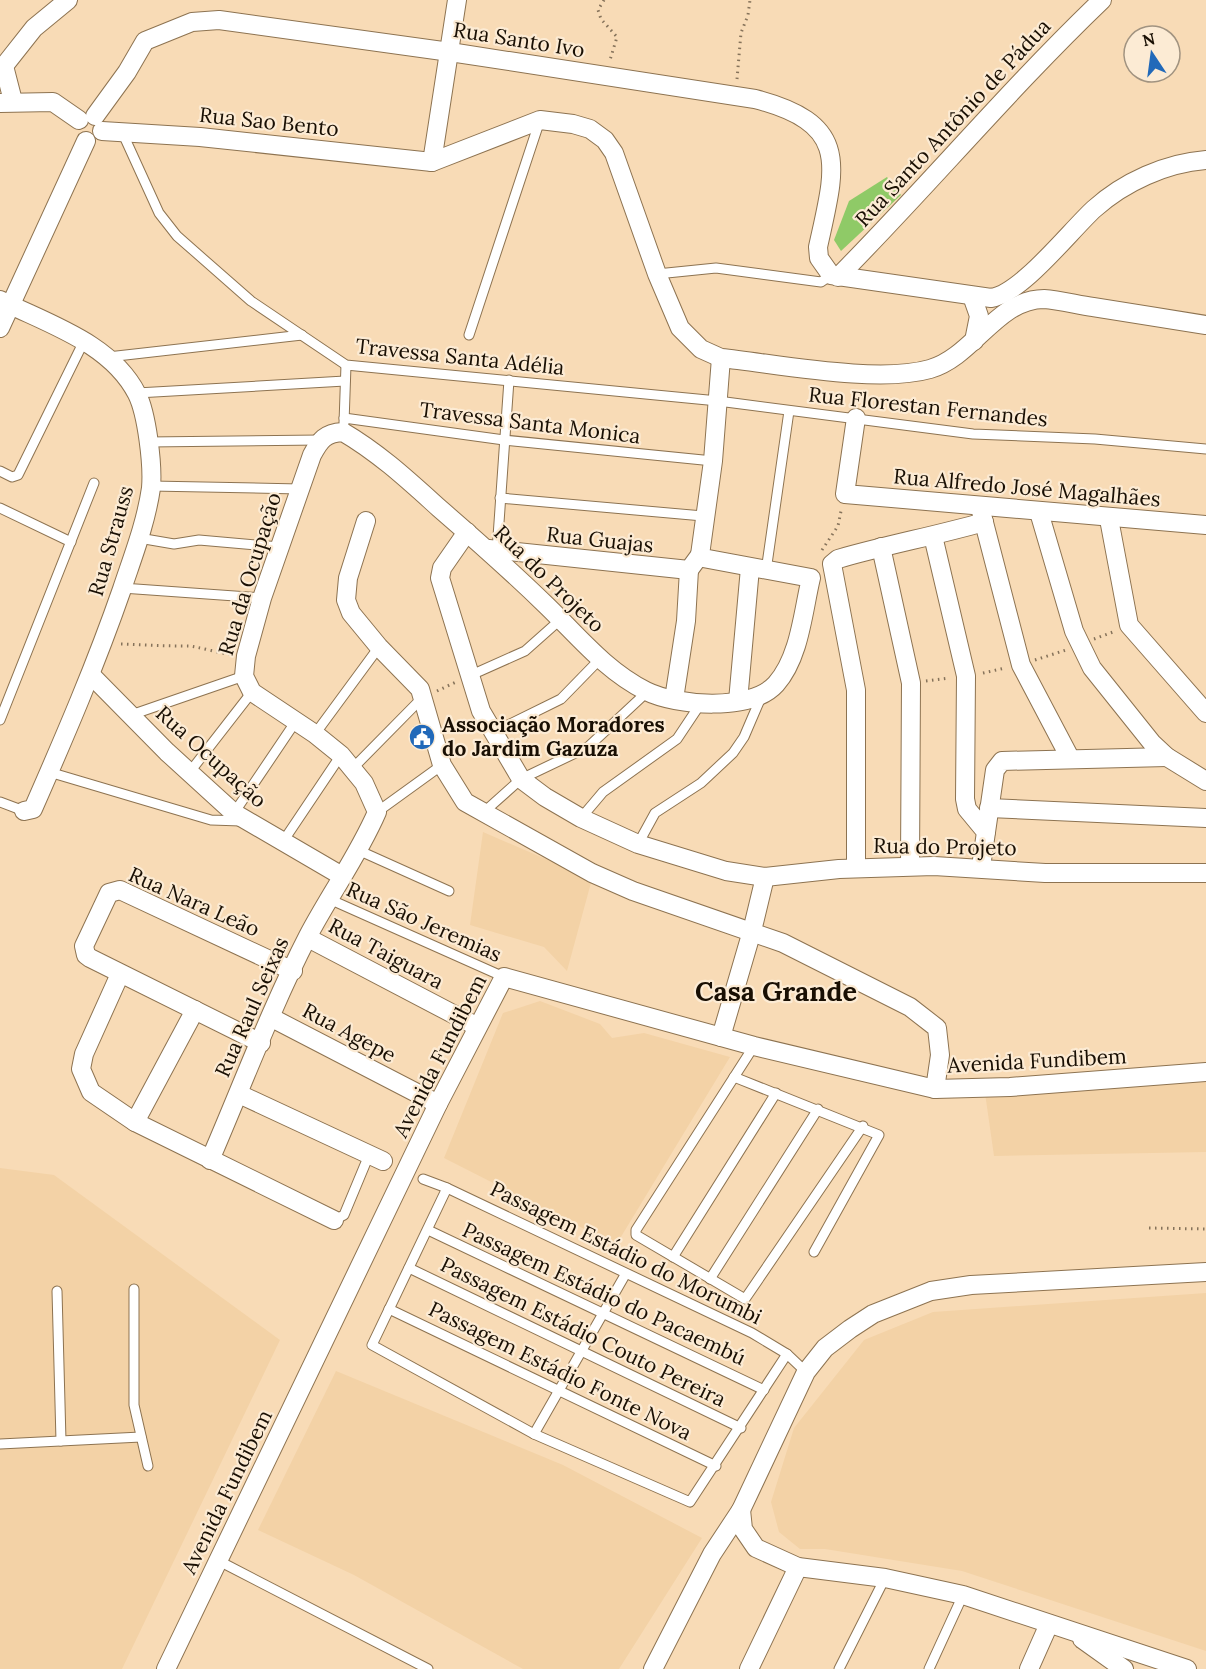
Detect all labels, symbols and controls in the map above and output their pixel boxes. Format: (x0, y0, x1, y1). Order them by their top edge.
street label: Rua Santo Antônio de Pádua (849, 13, 1056, 232)
street label: Rua Santo Ivo (451, 16, 587, 63)
north arrow (1122, 24, 1182, 84)
text: N (1140, 28, 1157, 51)
street label: Rua Sao Bento (198, 101, 340, 142)
street label: Travessa Santa Adélia (354, 332, 566, 381)
street label: Rua Florestan Fernandes (807, 381, 1049, 433)
street label: Travessa Santa Monica (418, 396, 642, 449)
street label: Rua Alfredo José Magalhães (892, 462, 1162, 513)
street label: Rua Strauss (82, 482, 139, 599)
street label: Rua da Ocupação (212, 489, 287, 659)
street label: Rua do Projeto (488, 519, 610, 638)
street label: Rua Guajas (545, 520, 655, 559)
street label: Rua Ocupação (150, 700, 272, 814)
place label: Associação Moradores do Jardim Gazuza (442, 711, 665, 762)
public building icon: Associação Moradores do Jardim Gazuza (407, 722, 437, 752)
street label: Rua do Projeto (873, 832, 1017, 861)
street label: Rua Nara Leão (124, 861, 264, 942)
street label: Rua São Jeremias (342, 875, 506, 968)
street label: Rua Taiguara (324, 912, 449, 995)
street label: Rua Raul Seixas (209, 932, 295, 1081)
street label: Avenida Fundibem (386, 969, 492, 1143)
district label: Casa Grande (695, 974, 857, 1008)
street label: Rua Agepe (298, 997, 401, 1068)
street label: Avenida Fundibem (946, 1042, 1128, 1079)
street label: Passagem Estádio do Morumbi (486, 1175, 767, 1330)
street label: Passagem Estádio do Pacaembú (458, 1216, 750, 1371)
street label: Passagem Estádio Couto Pereira (436, 1251, 731, 1413)
street label: Passagem Estádio Fonte Nova (424, 1295, 696, 1446)
street label: Avenida Fundibem (175, 1405, 278, 1579)

